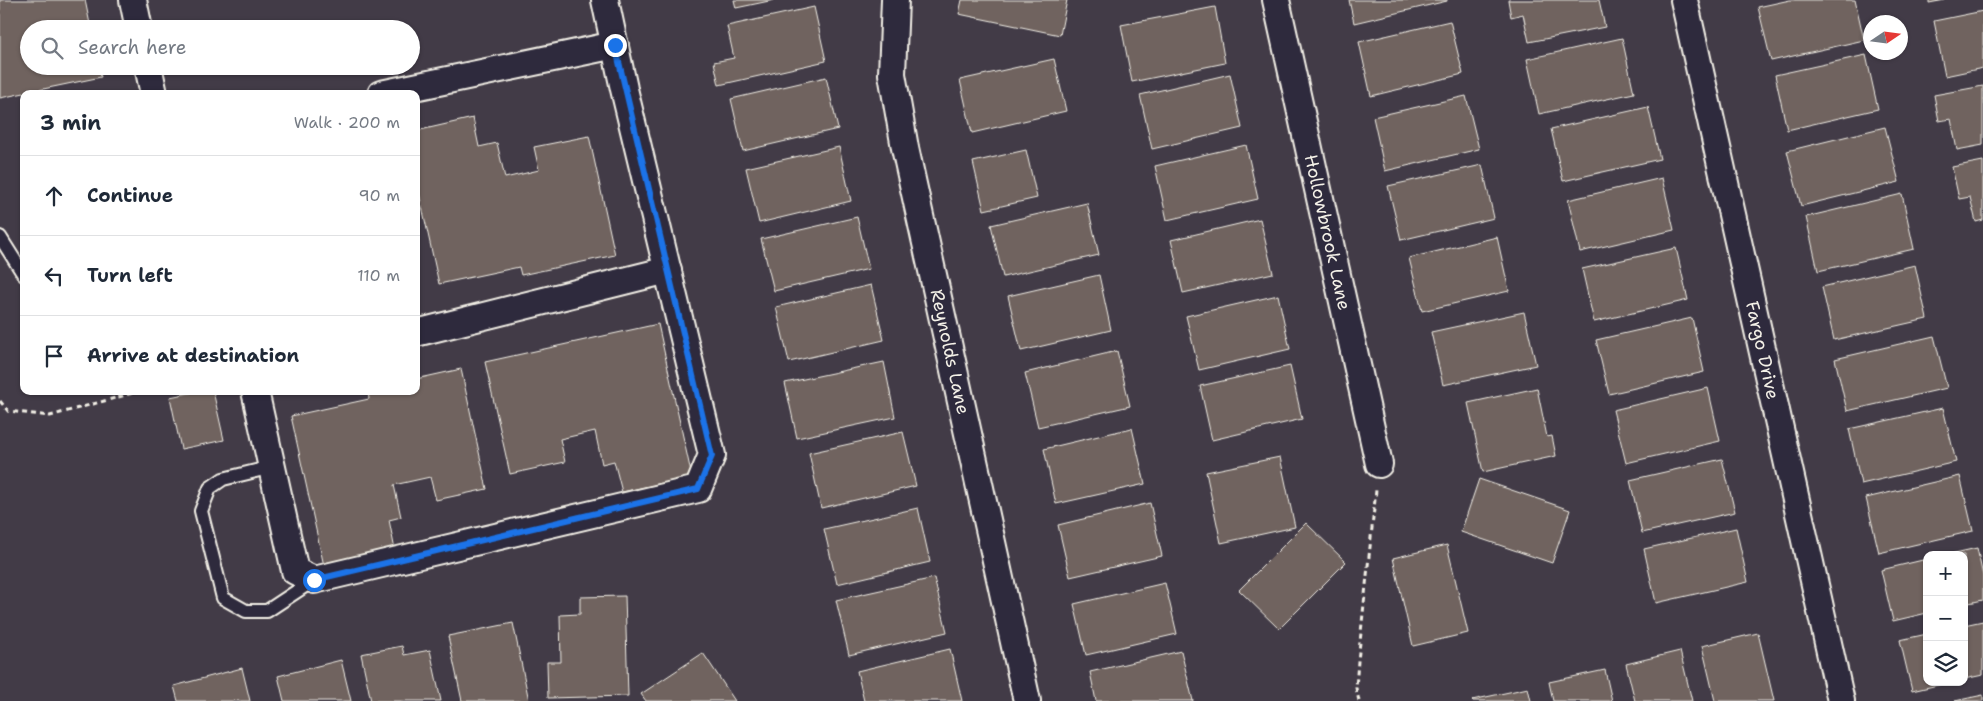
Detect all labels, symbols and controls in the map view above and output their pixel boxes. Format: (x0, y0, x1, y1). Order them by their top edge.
north arrow (1863, 15, 1908, 60)
search box (20, 20, 420, 75)
icon: search (38, 34, 66, 62)
route end (604, 34, 627, 57)
text: Search here (78, 35, 187, 60)
text: 3 min (40, 109, 101, 137)
text: Walk · 200 m (294, 112, 400, 133)
street label: Hollowbrook Lane (1299, 152, 1357, 313)
icon: ahead (40, 182, 68, 210)
text: Continue (87, 183, 173, 208)
text: 90 m (359, 185, 400, 206)
icon: left (40, 262, 68, 290)
text: Turn left (87, 263, 173, 288)
text: 110 m (357, 265, 400, 286)
street label: Reynolds Lane (925, 287, 975, 417)
street label: Fargo Drive (1740, 299, 1785, 402)
icon: arrive (40, 342, 68, 370)
text: Arrive at destination (87, 343, 299, 368)
map controls (1923, 551, 1968, 686)
button: + (1923, 551, 1968, 596)
route start (303, 569, 326, 592)
button: − (1923, 596, 1968, 641)
button: layers (1923, 641, 1968, 686)

